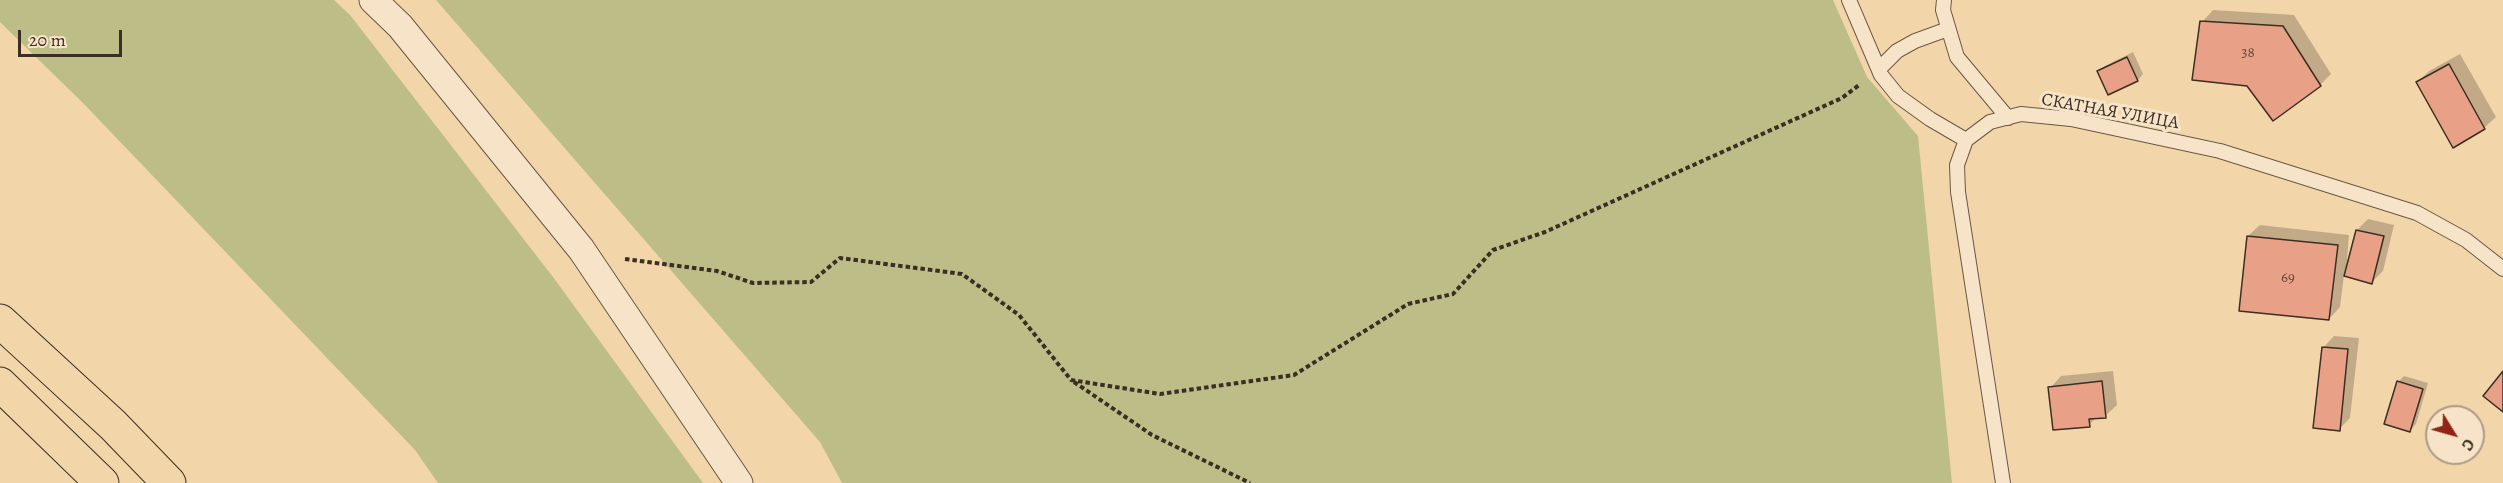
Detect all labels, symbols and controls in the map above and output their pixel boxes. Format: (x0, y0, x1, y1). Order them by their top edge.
scale bar (21, 18, 124, 56)
text: 20 m (29, 28, 66, 52)
house number: 38 (2241, 44, 2255, 62)
street label: СКАТНАЯ УЛИЦА (2040, 89, 2180, 135)
house number: 69 (2281, 269, 2295, 287)
north arrow (2425, 405, 2485, 465)
text: С (2456, 434, 2480, 455)

